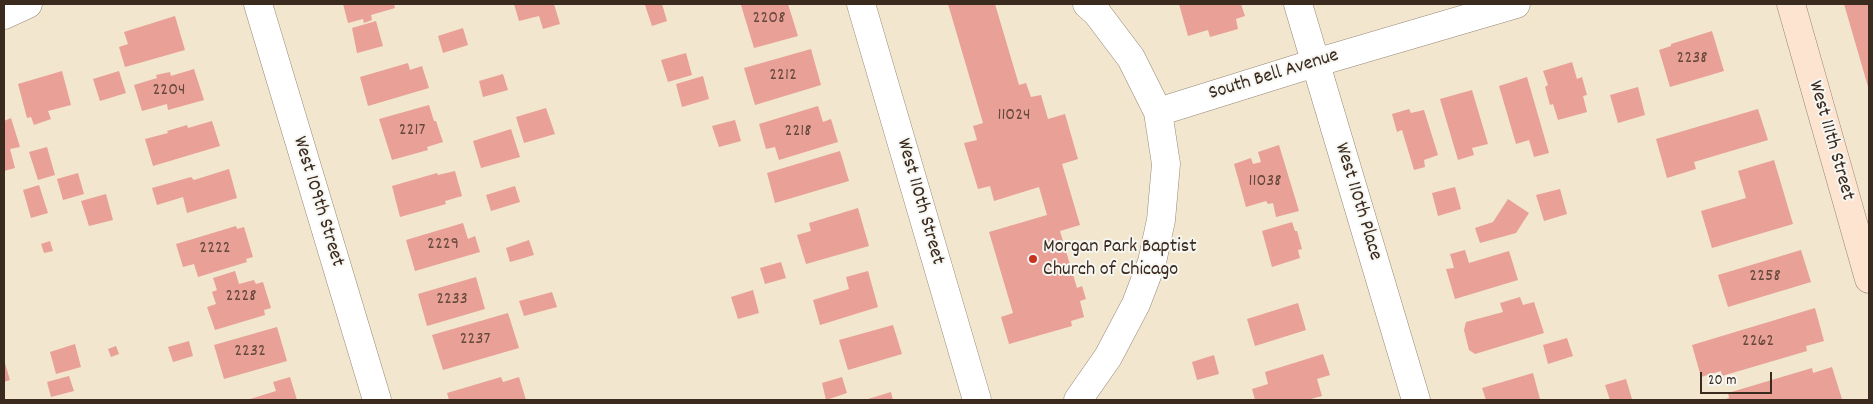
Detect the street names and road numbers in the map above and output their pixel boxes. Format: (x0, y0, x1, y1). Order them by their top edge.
street label: South Bell Avenue (1206, 45, 1342, 107)
street label: West 111th Street (1801, 78, 1859, 204)
street label: West 109th Street (286, 134, 348, 270)
street label: West 110th Street (890, 136, 948, 268)
street label: West 110th Place (1328, 140, 1386, 264)

